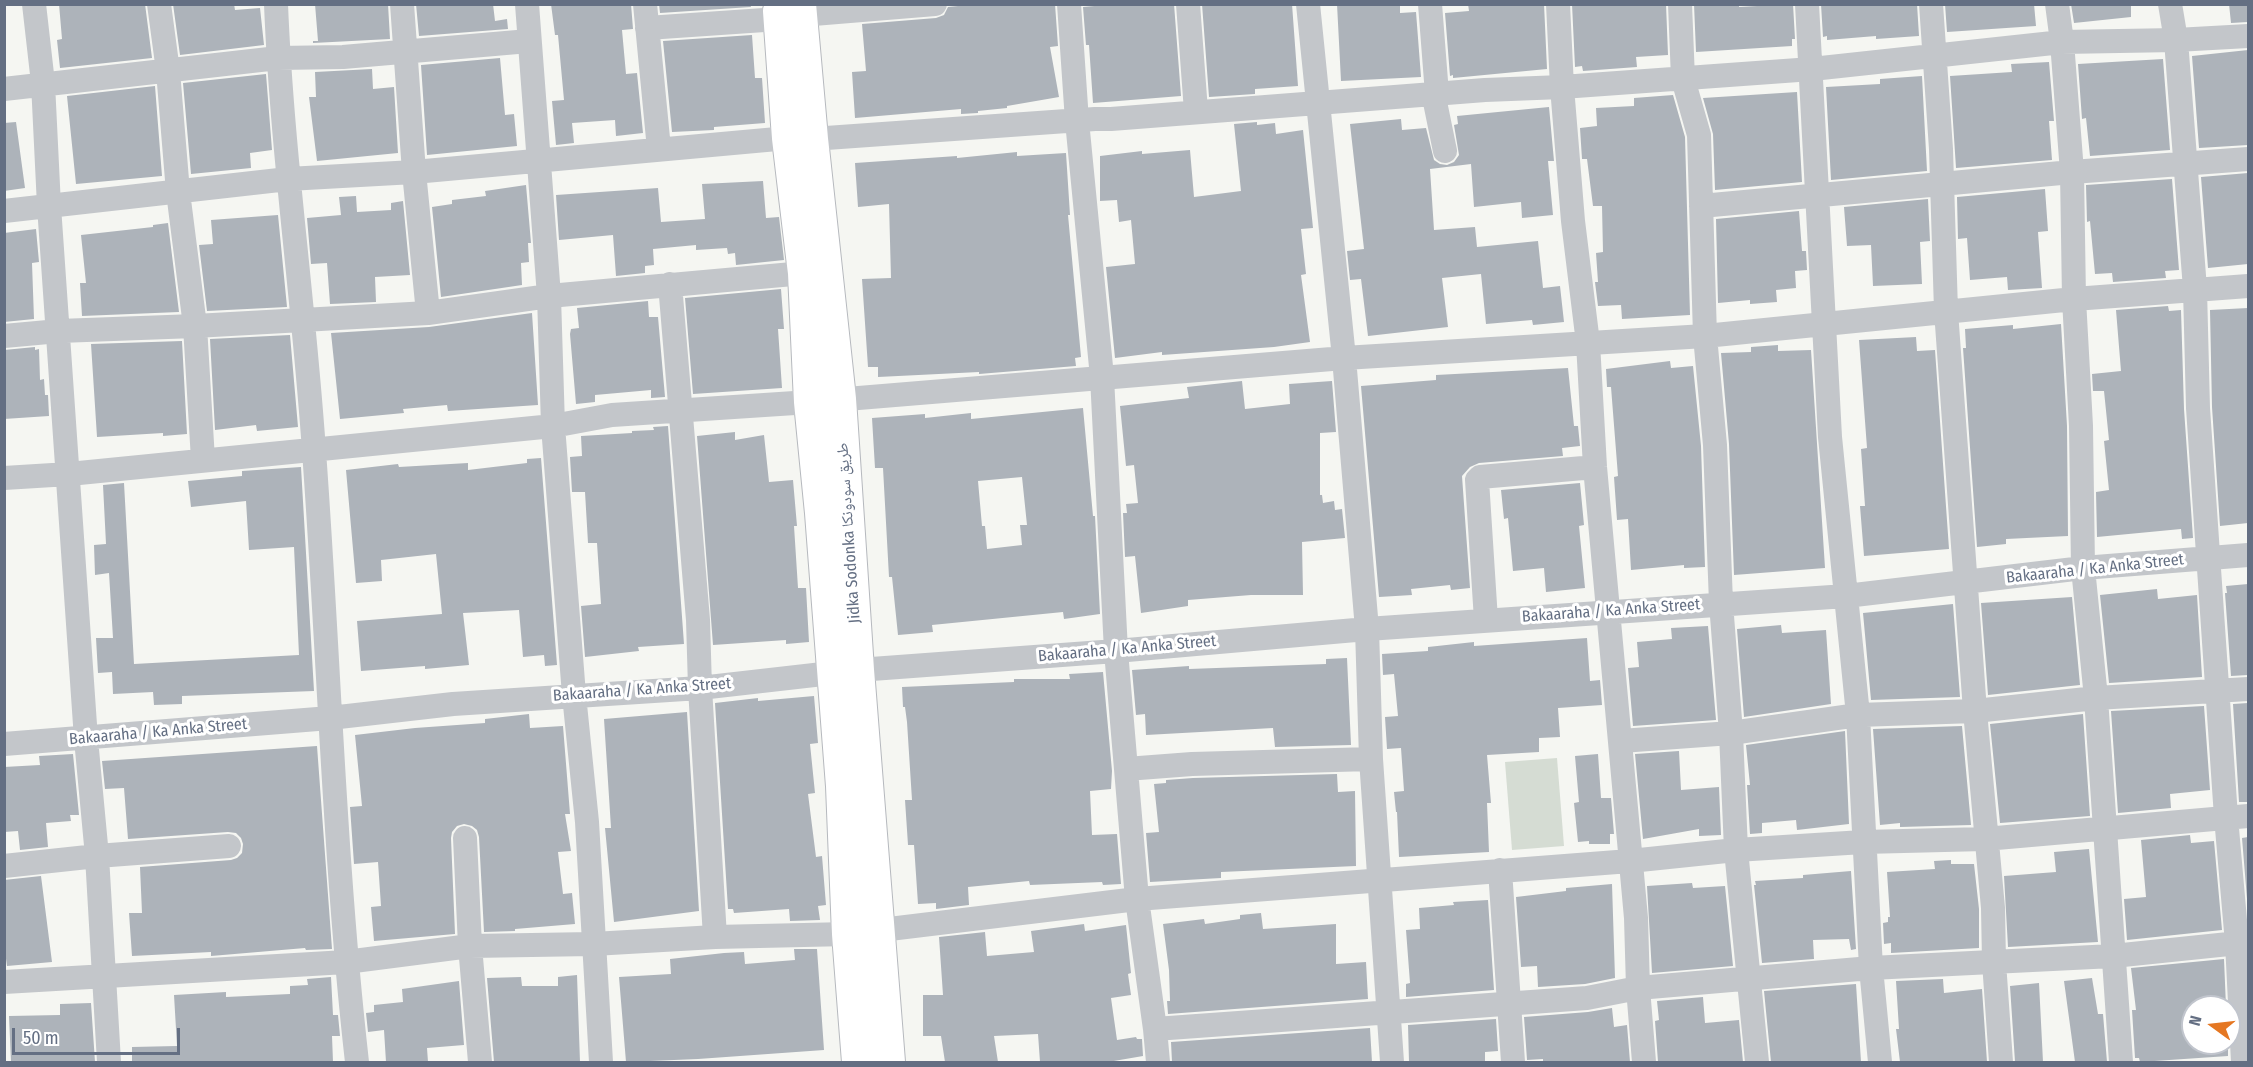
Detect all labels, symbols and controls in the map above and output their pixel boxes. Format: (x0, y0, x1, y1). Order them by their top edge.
street label: Jidka Sodonka طريق سودونكا (833, 442, 865, 624)
street label: Bakaaraha / Ka Anka Street (2005, 550, 2185, 588)
street label: Bakaaraha / Ka Anka Street (1521, 595, 1701, 627)
street label: Bakaaraha / Ka Anka Street (1037, 632, 1217, 666)
street label: Bakaaraha / Ka Anka Street (552, 674, 732, 706)
street label: Bakaaraha / Ka Anka Street (68, 715, 248, 749)
north arrow (2181, 995, 2241, 1055)
text: N (2185, 1014, 2205, 1028)
scale bar (15, 1016, 183, 1054)
text: 50 m (23, 1027, 59, 1049)

